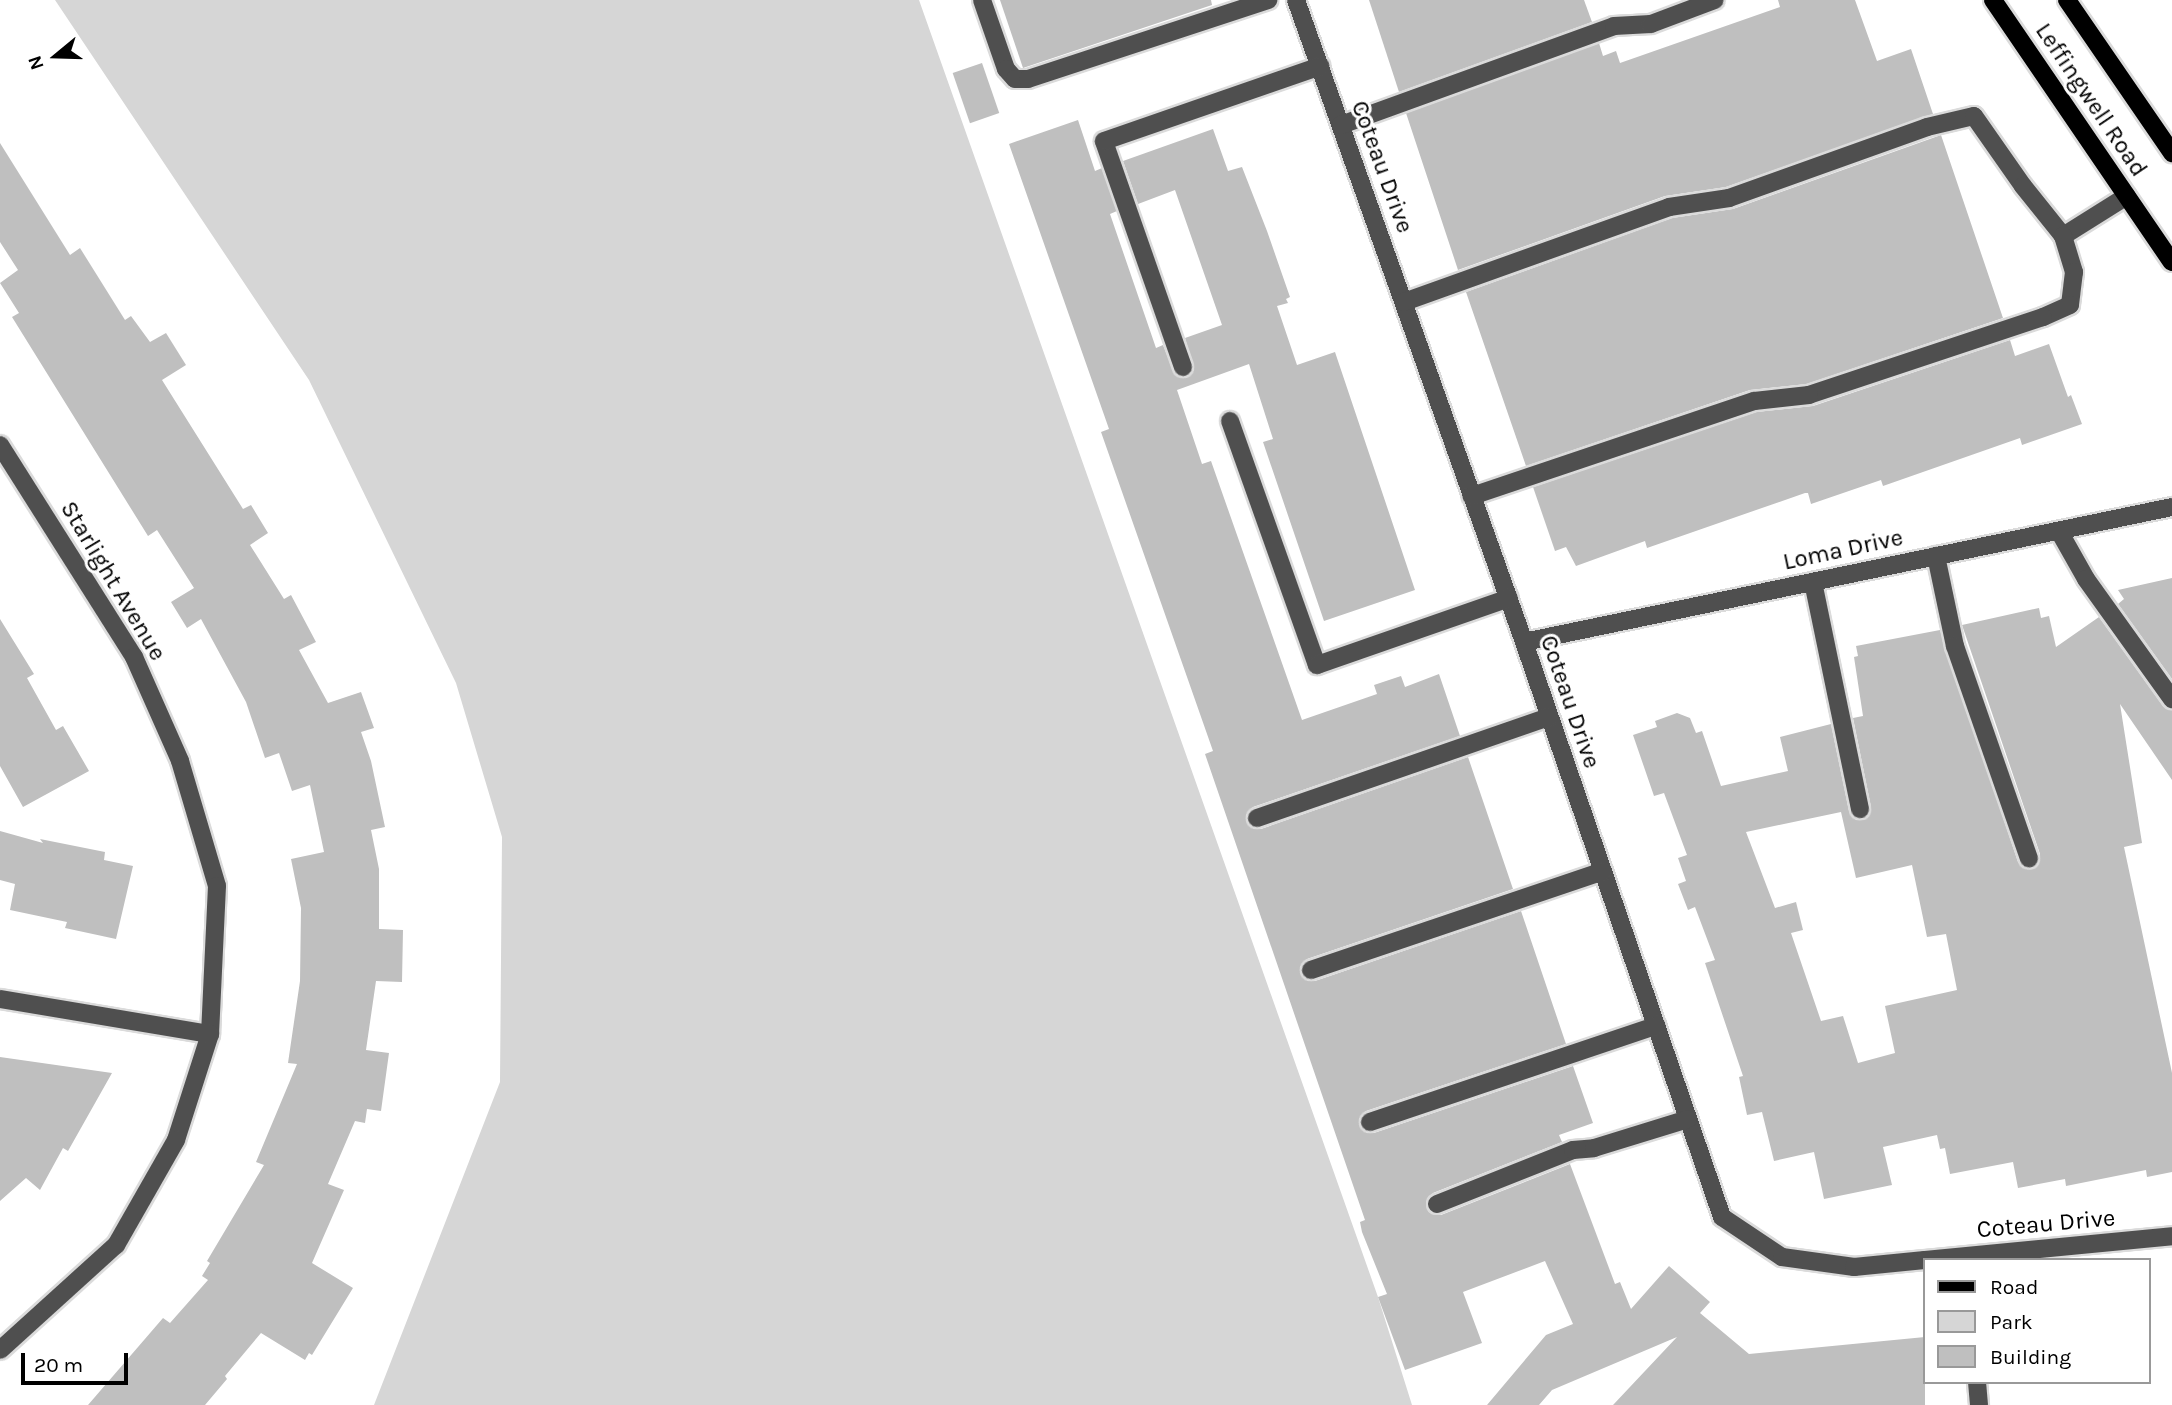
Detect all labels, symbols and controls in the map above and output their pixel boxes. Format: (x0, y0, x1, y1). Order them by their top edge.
street label: Leffingwell Road (2029, 18, 2153, 182)
north arrow (21, 21, 91, 91)
text: N (24, 53, 49, 73)
street label: Coteau Drive (1345, 97, 1419, 237)
street label: Starlight Avenue (54, 496, 172, 666)
street label: Loma Drive (1780, 523, 1906, 577)
street label: Coteau Drive (1534, 632, 1606, 772)
street label: Coteau Drive (1976, 1204, 2116, 1244)
legend (1924, 1258, 2151, 1384)
text: Road (1990, 1275, 2038, 1299)
text: Park (1990, 1310, 2033, 1334)
scale bar (24, 1338, 131, 1382)
text: Building (1990, 1345, 2071, 1369)
text: 20 m (34, 1353, 83, 1377)

